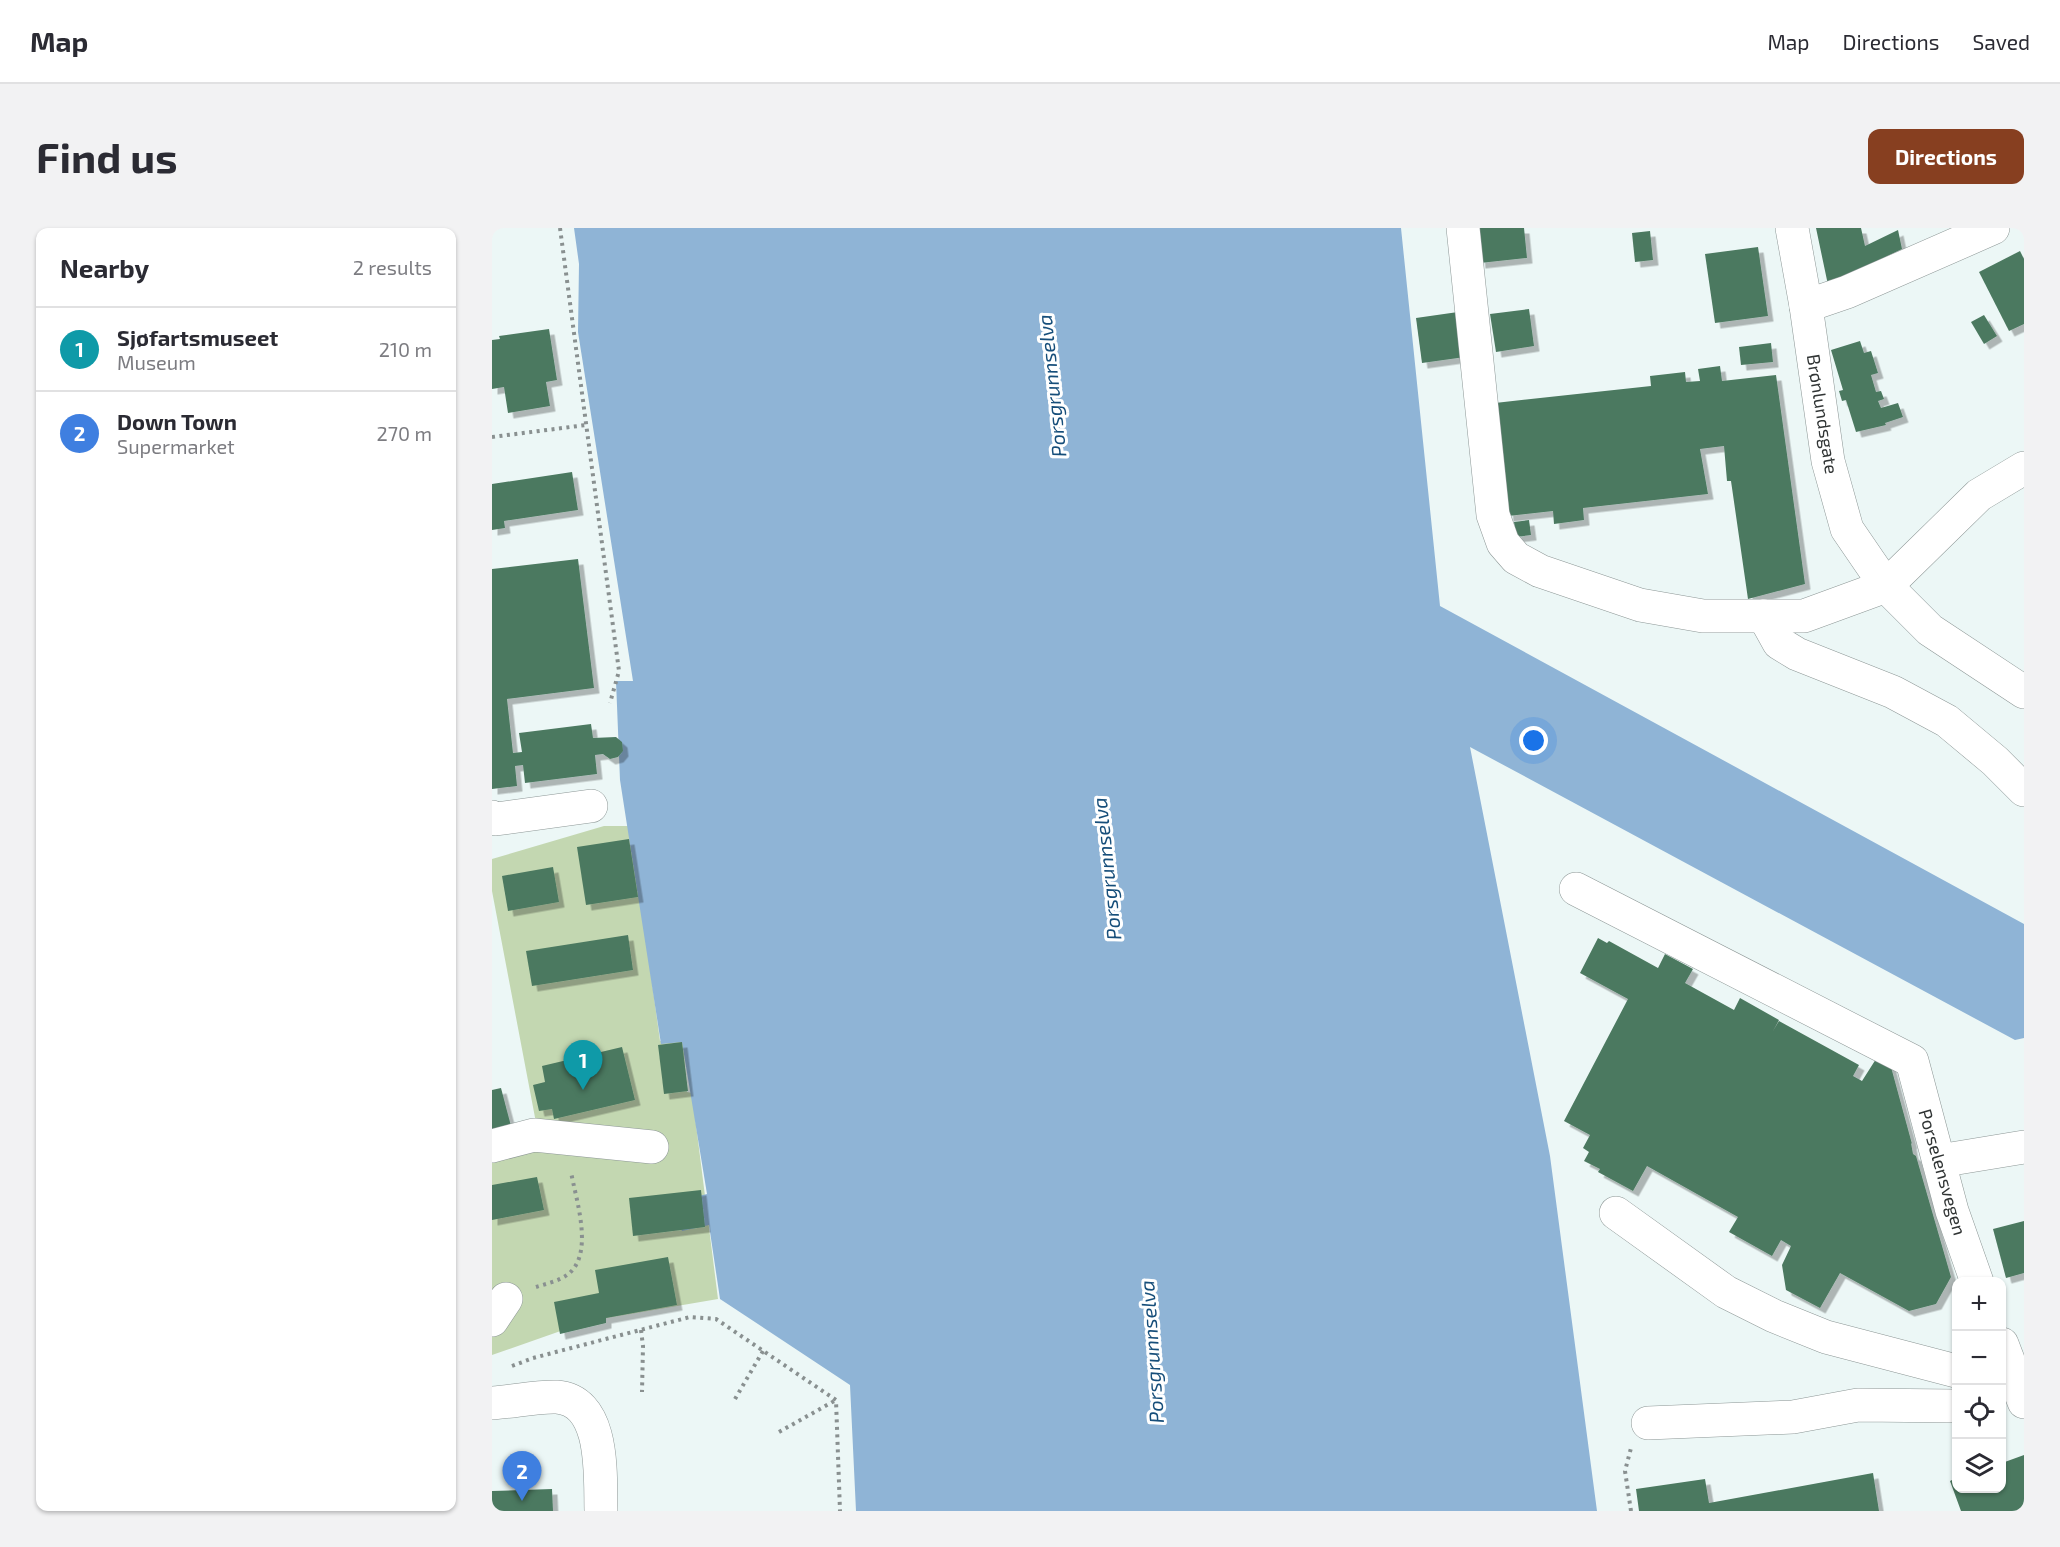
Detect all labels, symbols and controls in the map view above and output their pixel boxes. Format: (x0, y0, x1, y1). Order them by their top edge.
text: Map (30, 24, 88, 58)
text: Map (1767, 29, 1810, 54)
text: Directions (1843, 29, 1939, 54)
text: Saved (1972, 29, 2030, 54)
button: Directions (1868, 129, 2024, 184)
text: Find us (36, 131, 178, 181)
text: Nearby (60, 252, 149, 283)
text: 2 results (353, 255, 432, 279)
water label: Porsgrunnselva (1032, 313, 1070, 459)
text: Sjøfartsmuseet (117, 324, 278, 350)
text: 1 (75, 337, 84, 361)
text: 210 m (379, 337, 432, 361)
text: Museum (117, 350, 196, 374)
street label: Brønlundsgate (1803, 353, 1843, 475)
text: Down Town (117, 408, 237, 434)
text: 2 (74, 421, 85, 445)
text: 270 m (376, 421, 432, 445)
text: Supermarket (117, 434, 235, 458)
your location (1519, 726, 1548, 755)
water label: Porsgrunnselva (1087, 796, 1125, 942)
pin: 1 (564, 1040, 602, 1090)
street label: Porselensvegen (1914, 1106, 1972, 1238)
map controls (1952, 1277, 2006, 1493)
button: + (1952, 1277, 2006, 1331)
water label: Porsgrunnselva (1134, 1280, 1168, 1424)
button: − (1952, 1331, 2006, 1385)
button: locate (1952, 1385, 2006, 1439)
button: layers (1952, 1439, 2006, 1493)
pin: 2 (502, 1452, 542, 1501)

